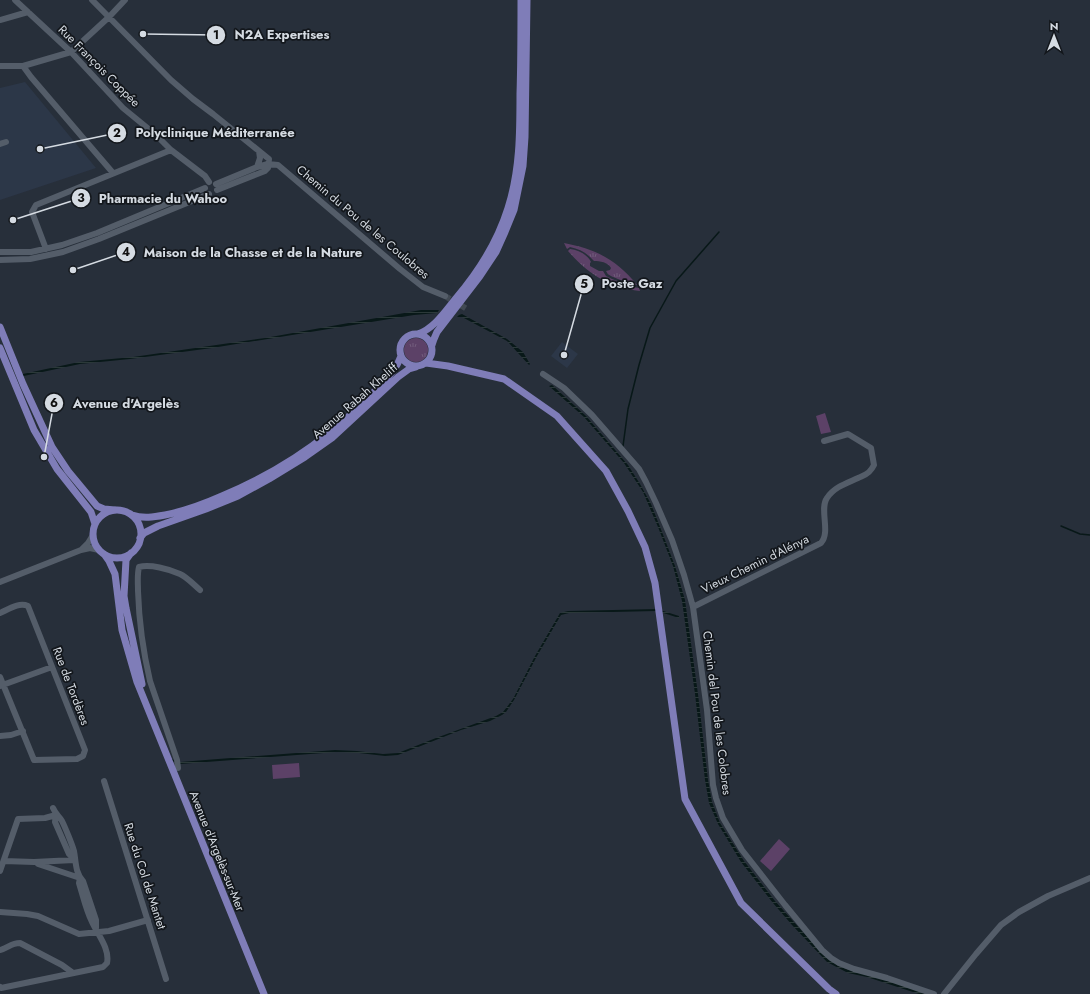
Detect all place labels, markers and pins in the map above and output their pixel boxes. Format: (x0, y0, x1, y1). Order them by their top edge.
callout: N2A Expertises (206, 22, 337, 47)
callout: Polyclinique Méditerranée (107, 120, 303, 145)
callout: Pharmacie du Wahoo (71, 186, 235, 211)
callout: Maison de la Chasse et de la Nature (116, 240, 371, 265)
callout: Poste Gaz (574, 271, 671, 296)
callout: Avenue d'Argelès (44, 391, 187, 416)

